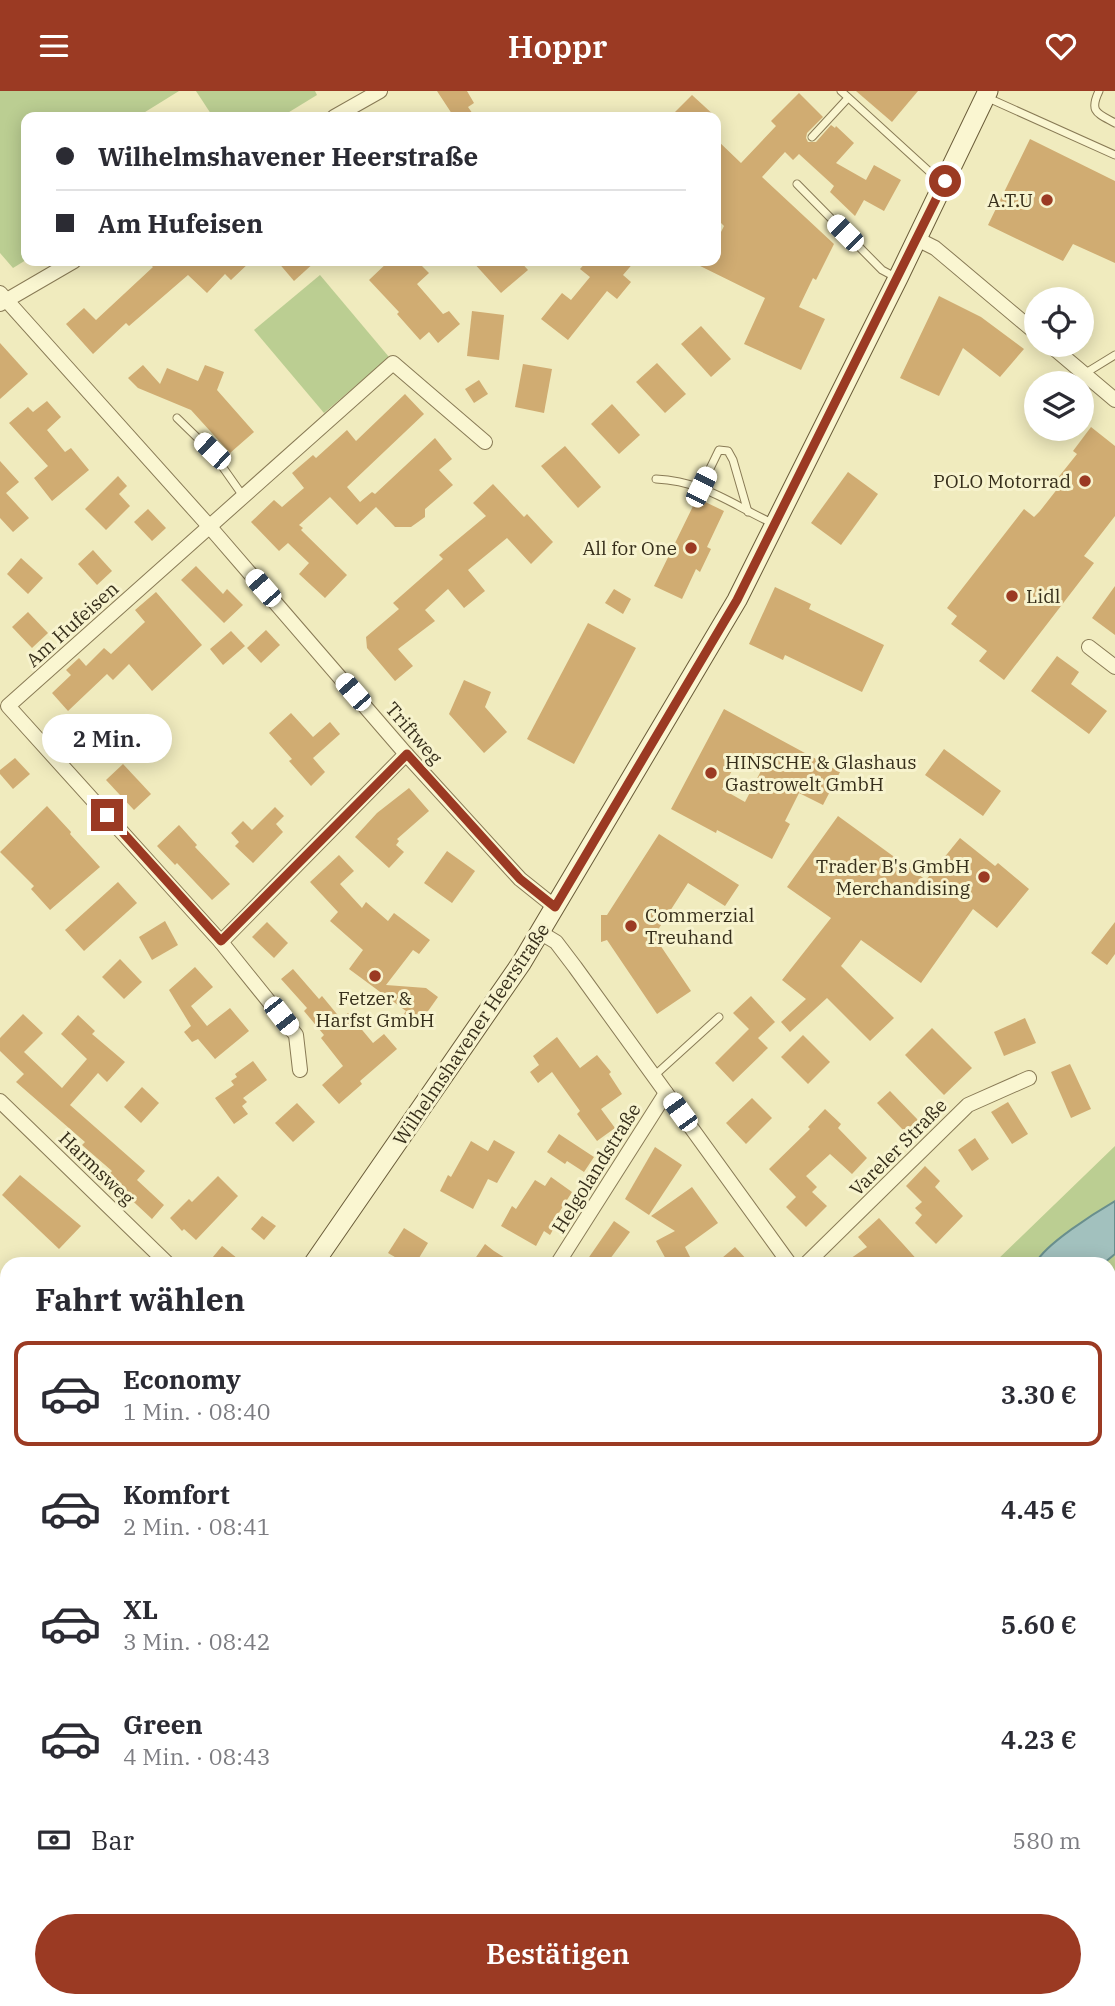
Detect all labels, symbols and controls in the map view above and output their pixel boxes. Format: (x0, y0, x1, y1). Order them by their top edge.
text: Hoppr (508, 25, 607, 67)
icon: menu (35, 27, 73, 65)
icon: heart (1042, 27, 1080, 65)
text: Wilhelmshavener Heerstraße (98, 139, 478, 173)
route start (929, 165, 961, 197)
place label: A.T.U (987, 188, 1033, 212)
marker: A.T.U (1039, 192, 1055, 208)
text: Am Hufeisen (98, 206, 263, 240)
car (823, 211, 868, 255)
map controls (1024, 287, 1094, 441)
button: locate (1024, 287, 1094, 357)
button: layers (1024, 371, 1094, 441)
car (190, 429, 235, 473)
car (683, 464, 720, 510)
place label: POLO Motorrad (933, 469, 1071, 493)
marker: POLO Motorrad (1077, 473, 1093, 489)
place label: All for One (582, 536, 677, 560)
marker: All for One (683, 540, 699, 556)
car (242, 565, 285, 611)
street label: Am Hufeisen (21, 576, 123, 672)
place label: Lidl (1026, 584, 1061, 608)
marker: Lidl (1004, 588, 1020, 604)
car (332, 669, 375, 715)
street label: Triftweg (380, 697, 448, 770)
callout: 2 Min. (42, 713, 172, 763)
text: 2 Min. (73, 723, 141, 753)
place label: HINSCHE & Glashaus Gastrowelt GmbH (725, 750, 916, 796)
marker: HINSCHE & Glashaus Gastrowelt GmbH (703, 765, 719, 781)
route end (91, 799, 123, 831)
place label: Trader B's GmbH Merchandising (816, 854, 971, 900)
marker: Trader B's GmbH Merchandising (976, 869, 992, 885)
place label: Commerzial Treuhand (645, 903, 755, 949)
street label: Wilhelmshavener Heerstraße (388, 918, 554, 1150)
marker: Commerzial Treuhand (623, 918, 639, 934)
marker: Fetzer & Harfst GmbH (367, 968, 383, 984)
place label: Fetzer & Harfst GmbH (316, 986, 434, 1032)
car (260, 993, 303, 1039)
car (660, 1089, 701, 1135)
street label: Vareler Straße (844, 1093, 952, 1201)
street label: Helgolandstraße (546, 1099, 646, 1237)
street label: Harmsweg (54, 1126, 140, 1210)
text: Fahrt wählen (35, 1278, 245, 1320)
icon: car (39, 1362, 102, 1425)
text: Economy (123, 1362, 241, 1396)
text: 3.30 € (1001, 1377, 1077, 1411)
text: 1 Min. · 08:40 (123, 1396, 270, 1426)
icon: car (39, 1477, 102, 1540)
text: Komfort (123, 1477, 230, 1511)
text: 4.45 € (1001, 1492, 1077, 1526)
text: 2 Min. · 08:41 (123, 1511, 270, 1541)
icon: car (39, 1592, 102, 1655)
text: XL (123, 1592, 158, 1626)
text: 5.60 € (1001, 1607, 1077, 1641)
text: 3 Min. · 08:42 (123, 1626, 270, 1656)
icon: car (39, 1707, 102, 1770)
text: Green (123, 1707, 203, 1741)
text: 4.23 € (1001, 1722, 1077, 1756)
text: 4 Min. · 08:43 (123, 1741, 270, 1771)
icon: cash (35, 1821, 73, 1859)
text: Bar (91, 1823, 134, 1857)
text: 580 m (1012, 1825, 1081, 1855)
button: Bestätigen (35, 1914, 1081, 1994)

